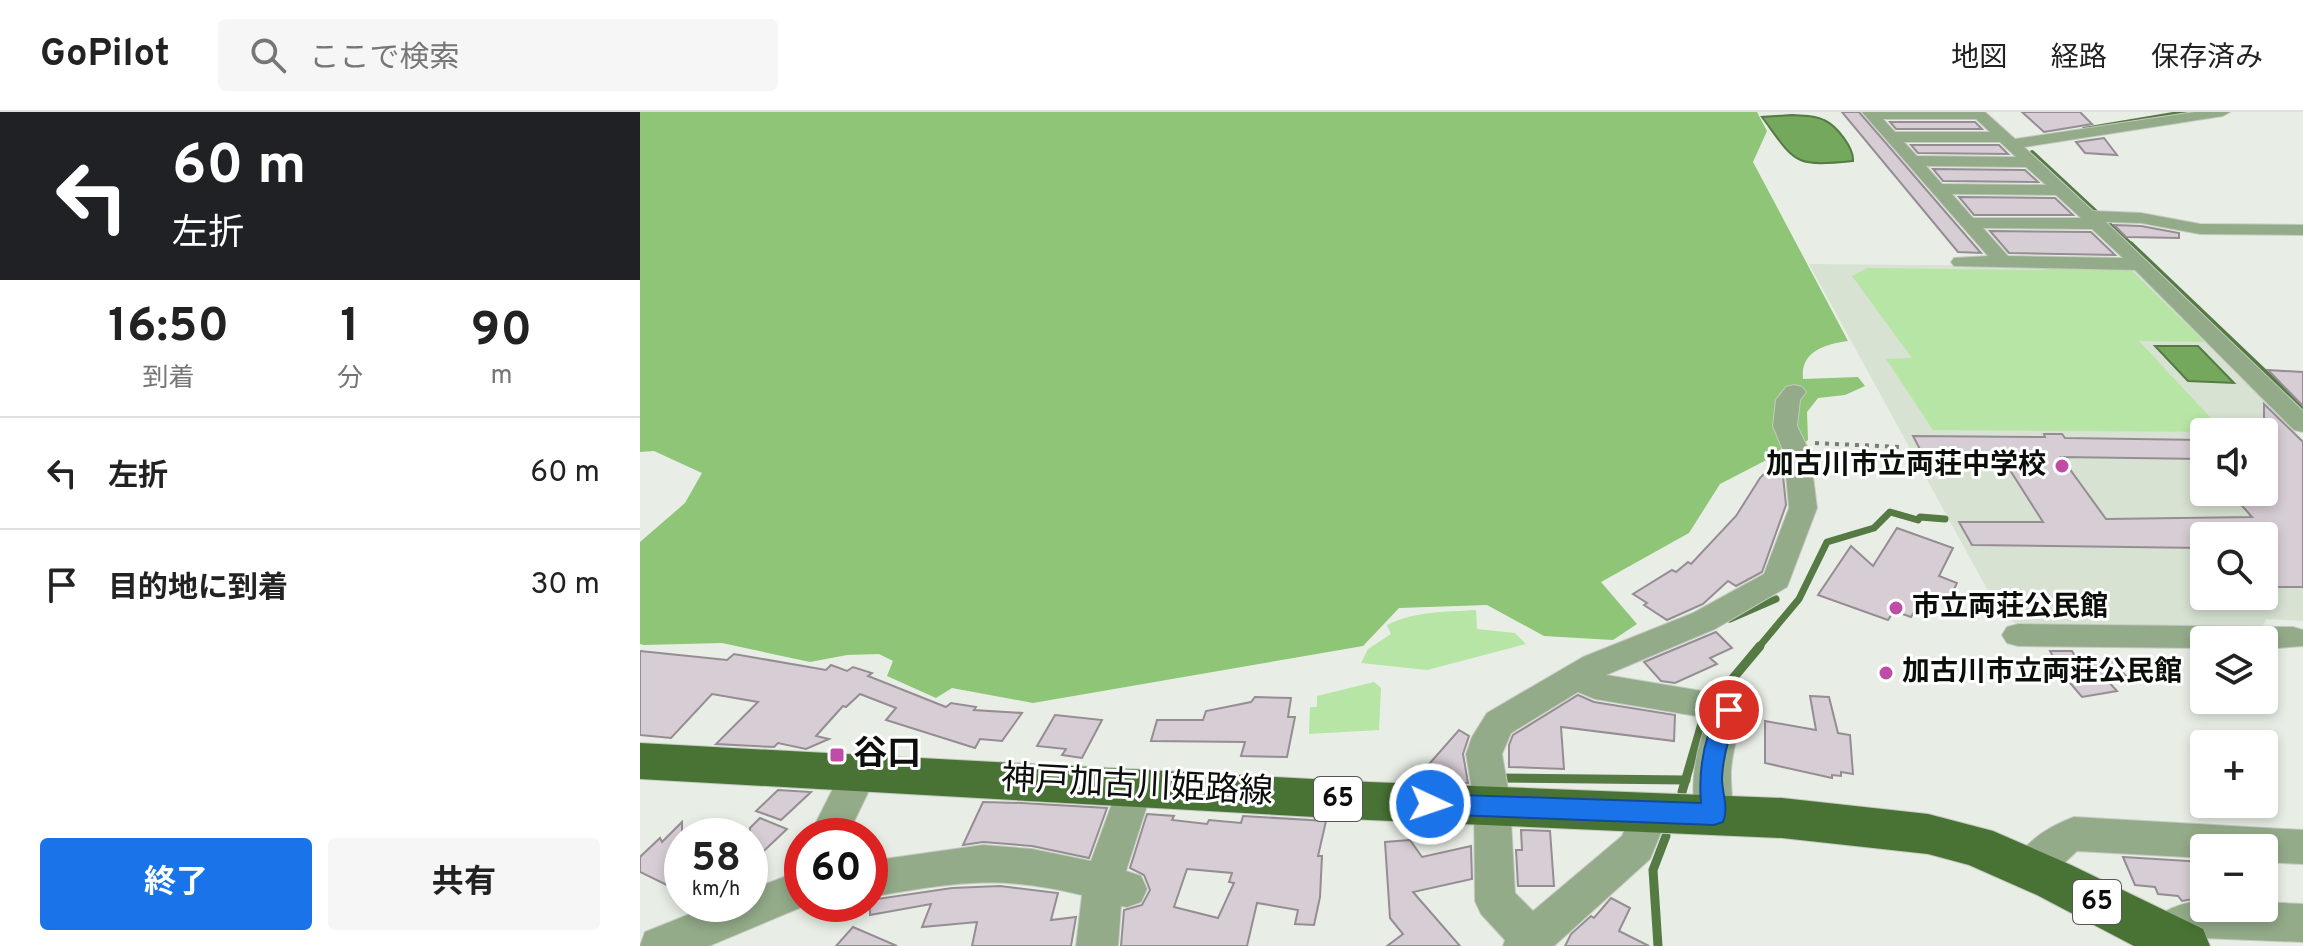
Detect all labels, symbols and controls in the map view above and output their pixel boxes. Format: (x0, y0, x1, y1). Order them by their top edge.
search box (218, 19, 778, 91)
text: GoPilot (40, 31, 170, 80)
icon: search (246, 33, 290, 77)
text: ここで検索 (310, 41, 460, 78)
text: 地図 (1951, 41, 2007, 77)
text: 経路 (2051, 41, 2107, 77)
text: 保存済み (2151, 41, 2263, 77)
text: 60 m (172, 133, 306, 203)
icon: left (40, 144, 144, 248)
text: 左折 (172, 212, 244, 258)
text: 16:50 (108, 298, 229, 358)
text: 1 (340, 298, 360, 358)
text: 90 (471, 302, 532, 362)
text: m (490, 360, 512, 393)
text: 到着 (142, 363, 194, 396)
text: 分 (337, 363, 363, 396)
map controls (2190, 418, 2278, 922)
button: sound (2190, 418, 2278, 506)
place label: 加古川市立両荘中学校 (1766, 448, 2046, 484)
icon: left (40, 451, 84, 495)
text: 60 m (530, 455, 600, 492)
marker: 加古川市立両荘中学校 (2053, 457, 2071, 475)
text: 左折 (108, 459, 168, 496)
button: search (2190, 522, 2278, 610)
icon: arrive (40, 563, 84, 607)
text: 30 m (531, 567, 600, 604)
text: 目的地に到着 (108, 571, 288, 608)
place label: 市立両荘公民館 (1912, 590, 2108, 626)
marker: 市立両荘公民館 (1887, 599, 1905, 617)
button: layers (2190, 626, 2278, 714)
place label: 加古川市立両荘公民館 (1902, 655, 2182, 691)
marker: 加古川市立両荘公民館 (1877, 664, 1895, 682)
pin (1695, 676, 1763, 744)
icon: arrive (1707, 688, 1751, 732)
button: + (2190, 730, 2278, 818)
place label: 谷口 (853, 734, 921, 777)
marker: 谷口 (828, 746, 846, 764)
street label: 神戸加古川姫路線 (1000, 758, 1274, 816)
position arrow (1388, 762, 1472, 846)
road number: 65 (1314, 777, 1362, 821)
speed limit sign: 60 (784, 818, 888, 922)
button: − (2190, 834, 2278, 922)
text: 58 (691, 835, 741, 885)
button: 終了 (40, 838, 312, 930)
button: 共有 (328, 838, 600, 930)
text: km/h (692, 877, 740, 903)
road number: 65 (2073, 880, 2121, 924)

